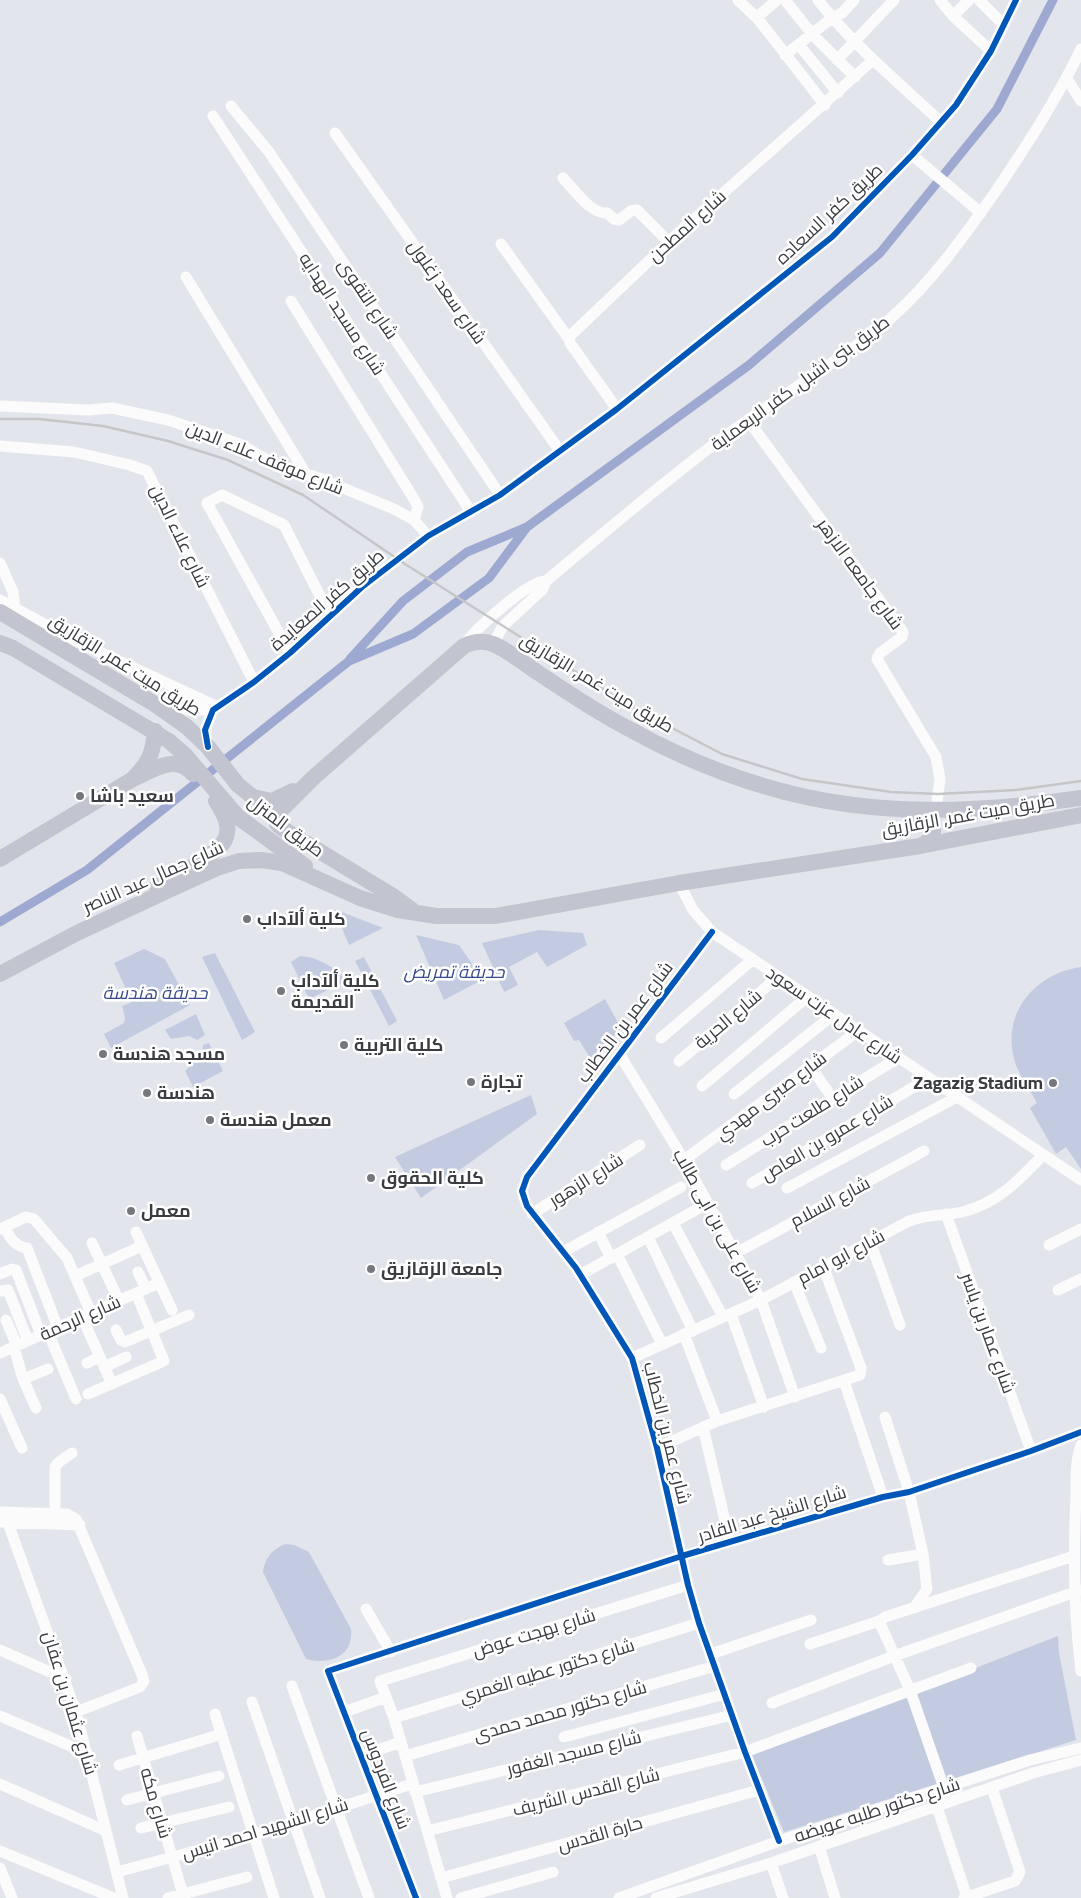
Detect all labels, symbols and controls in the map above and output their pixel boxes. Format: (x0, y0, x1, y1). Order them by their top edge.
street label: طريق كفر السعاده (767, 154, 891, 273)
street label: شارع المطحن (639, 181, 734, 271)
street label: شارع سعد زغلول (399, 232, 496, 351)
street label: شارع مسجد الهدايه (290, 245, 395, 382)
street label: شارع التقوى (329, 251, 408, 346)
street label: طريق بنى اشبل, كفر الربعماية (703, 306, 897, 459)
street label: شارع موقف علاء الدين (181, 411, 349, 504)
street label: شارع علاء الدين (141, 478, 220, 593)
street label: شارع جامعه الازهر (808, 510, 913, 637)
street label: طريق كفر الصعايدة (261, 540, 392, 659)
street label: طريق ميت غمر, الزقازيق (42, 604, 208, 725)
street label: طريق ميت غمر, الزقازيق (514, 623, 681, 742)
place label: سعيد باشا (90, 779, 174, 812)
street label: طريق ميت غمر, الزقازيق (879, 783, 1057, 846)
street label: طريق المنزل (241, 785, 332, 866)
marker: سعيد باشا (74, 790, 86, 802)
street label: شارع جمال عبد الناصر (76, 831, 229, 923)
place label: كلية ألآداب (257, 902, 346, 935)
marker: كلية ألآداب (241, 913, 253, 925)
street label: شارع عمر بن الخطاب (567, 953, 682, 1090)
park label: حديقة تمريض (404, 955, 505, 988)
street label: شارع عادل عزت سعود (759, 956, 909, 1073)
place label: كلية ألآداب القديمة (291, 964, 380, 1018)
park label: حديقة هندسة (103, 976, 208, 1009)
street label: شارع الحرية (686, 980, 770, 1057)
marker: كلية ألآداب القديمة (275, 985, 287, 997)
place label: كلية التربية (354, 1028, 443, 1061)
place label: مسجد هندسة (113, 1037, 225, 1070)
marker: كلية التربية (338, 1039, 350, 1051)
street label: شارع صبرى مهدي (707, 1042, 834, 1149)
marker: مسجد هندسة (97, 1048, 109, 1060)
place label: تجارة (481, 1065, 522, 1098)
street label: شارع طلعت حرب (753, 1065, 870, 1156)
place label: Zagazig Stadium (913, 1066, 1043, 1099)
place label: هندسة (157, 1076, 215, 1109)
marker: تجارة (465, 1076, 477, 1088)
marker: Zagazig Stadium (1047, 1077, 1059, 1089)
street label: شارع عمرو بن العاص (754, 1085, 900, 1190)
marker: هندسة (141, 1087, 153, 1099)
place label: معمل هندسة (220, 1103, 332, 1136)
marker: معمل هندسة (204, 1114, 216, 1126)
street label: شارع على بن ابى طالب (664, 1142, 771, 1299)
street label: شارع الزهور (541, 1143, 630, 1216)
place label: كلية الحقوق (381, 1161, 484, 1194)
street label: شارع السلام (783, 1166, 876, 1237)
marker: كلية الحقوق (365, 1172, 377, 1184)
place label: معمل (141, 1194, 191, 1227)
marker: معمل (125, 1205, 137, 1217)
street label: شارع ابو امام (791, 1219, 891, 1294)
place label: جامعة الزقازيق (381, 1252, 502, 1285)
marker: جامعة الزقازيق (365, 1263, 377, 1275)
street label: شارع عمار بن ياسر (951, 1267, 1026, 1398)
street label: شارع الرحمة (34, 1285, 126, 1350)
street label: شارع عمر بن الخطاب (634, 1358, 701, 1508)
street label: شارع الشيخ عبد القادر (692, 1475, 850, 1552)
street label: شارع بهجت عوض (468, 1598, 600, 1667)
street label: شارع عثمان بن عفان (33, 1627, 108, 1779)
street label: شارع دكتور عطيه الغمري (455, 1628, 639, 1713)
street label: شارع دكتور محمد حمدى (469, 1670, 651, 1751)
street label: شارع مسجد الغفور (502, 1720, 645, 1785)
street label: شارع الفردوس (352, 1724, 421, 1834)
street label: شارع القدس الشريف (509, 1757, 663, 1826)
street label: شارع مكه (131, 1763, 182, 1842)
street label: شارع دكتور طلبه عويضه (789, 1767, 964, 1852)
street label: شارع الشهيد احمد انيس (177, 1787, 352, 1870)
street label: حارة القدس (553, 1806, 646, 1861)

